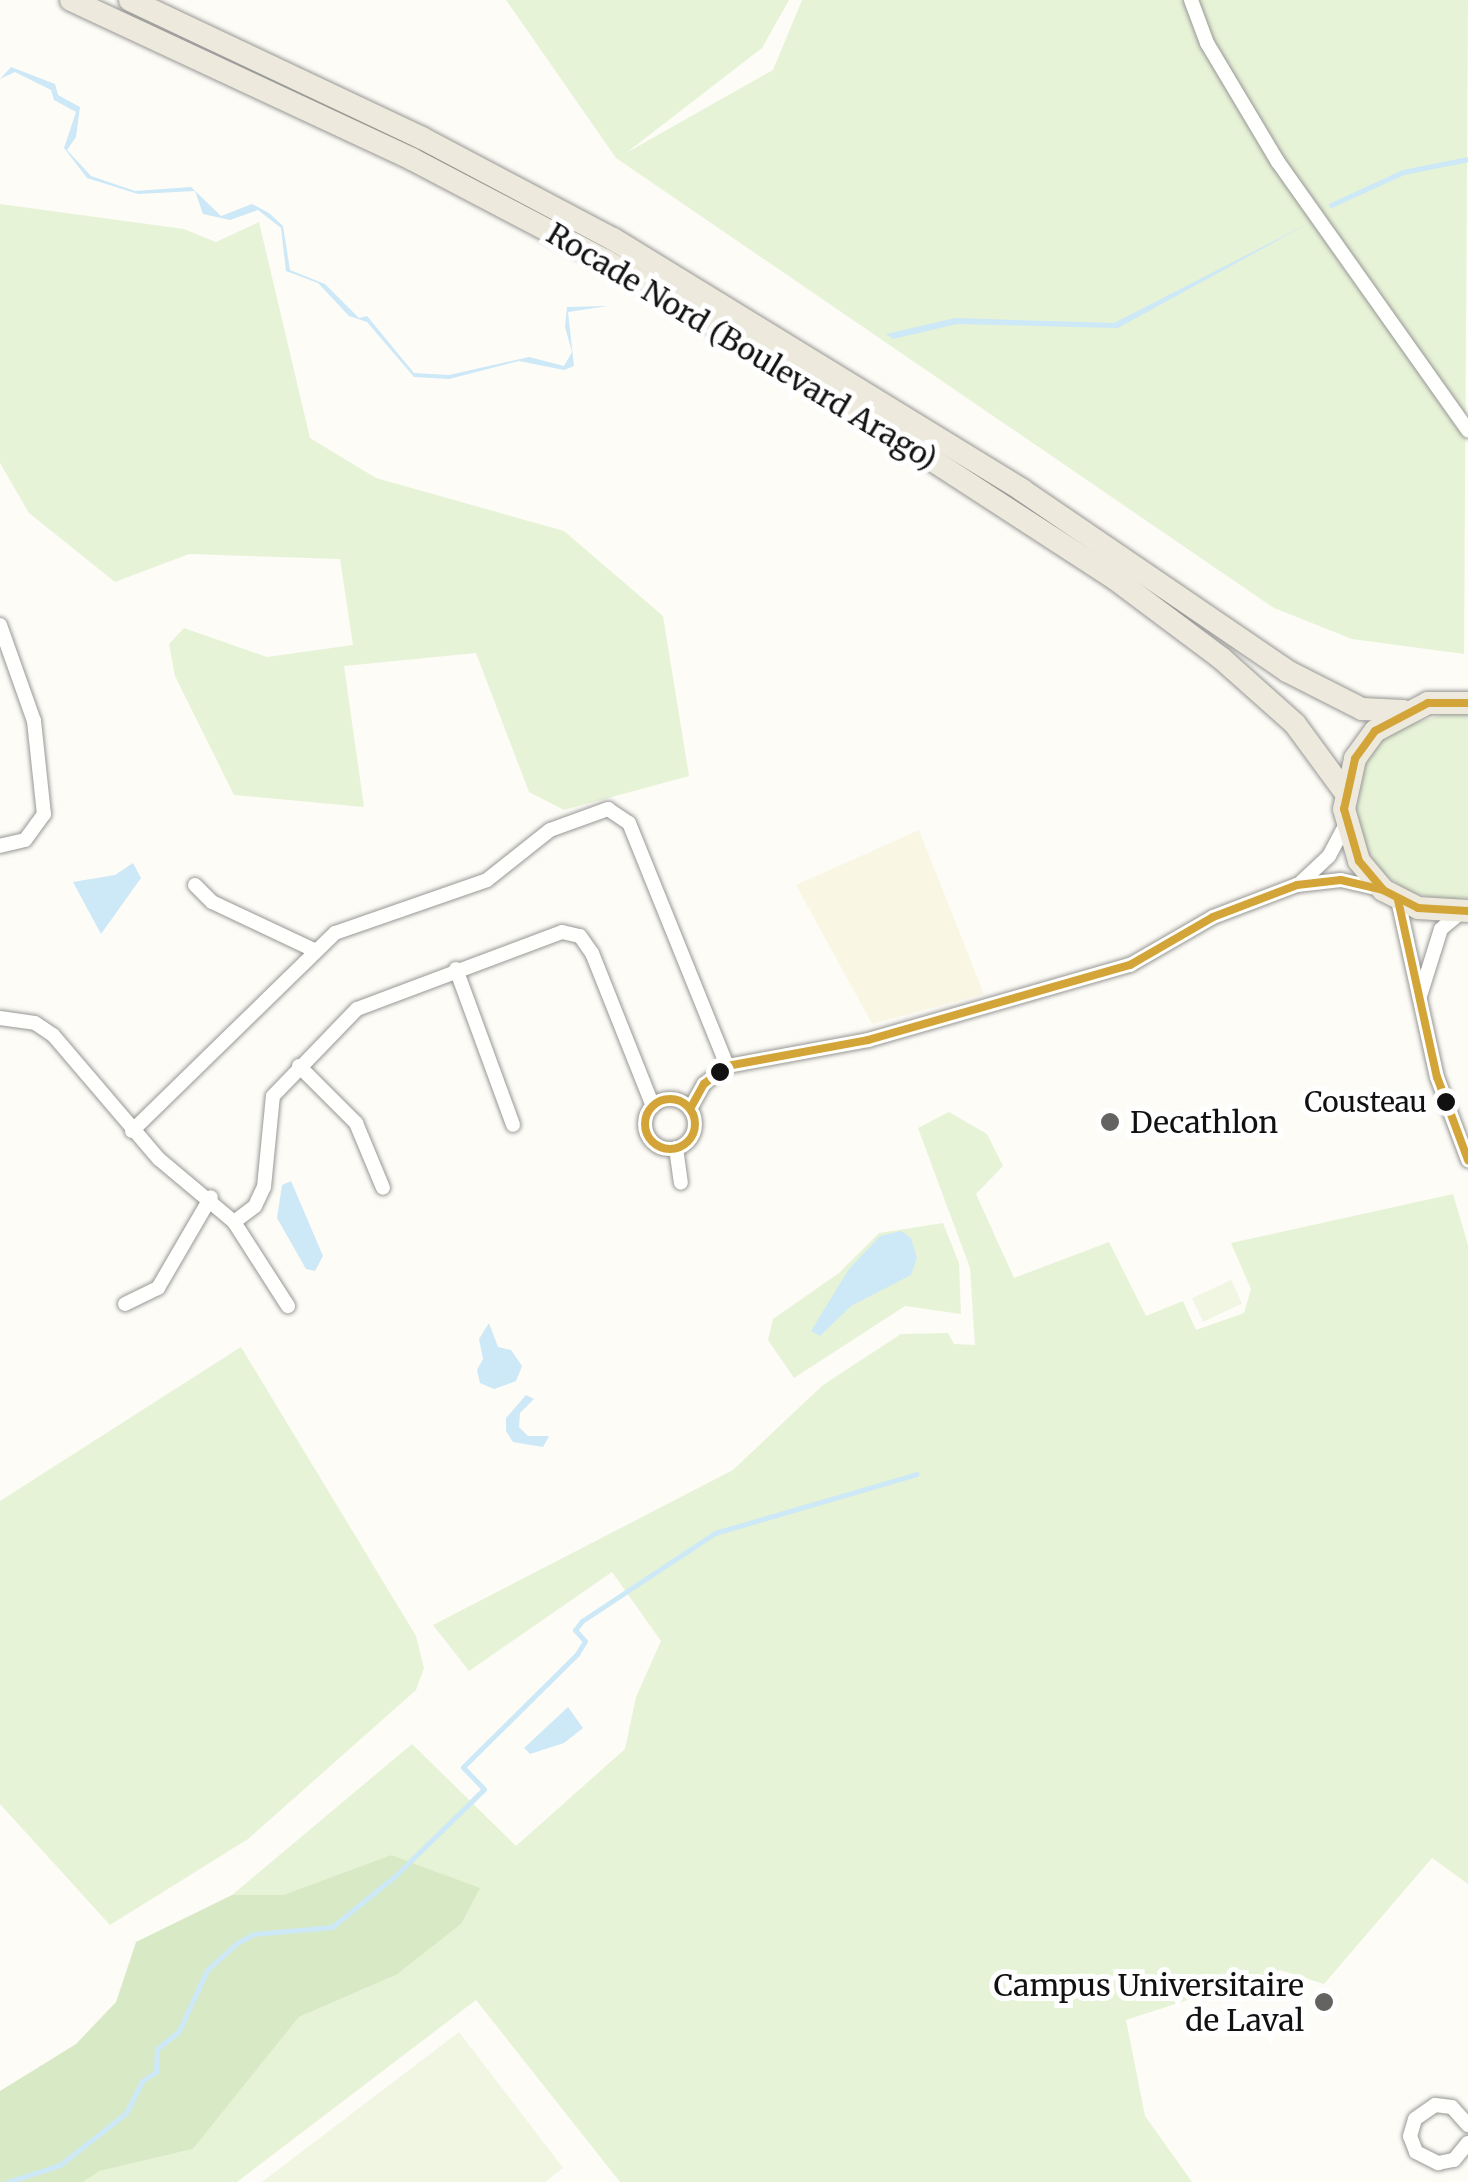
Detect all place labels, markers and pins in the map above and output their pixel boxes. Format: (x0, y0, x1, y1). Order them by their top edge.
unlabelled marker (710, 1062, 730, 1082)
place label: Cousteau (1304, 1085, 1427, 1119)
marker: Cousteau (1436, 1092, 1456, 1112)
place label: Decathlon (1130, 1104, 1278, 1140)
marker: Decathlon (1099, 1111, 1121, 1133)
place label: Campus Universitaire de Laval (994, 1967, 1304, 2038)
marker: Campus Universitaire de Laval (1313, 1991, 1335, 2013)

